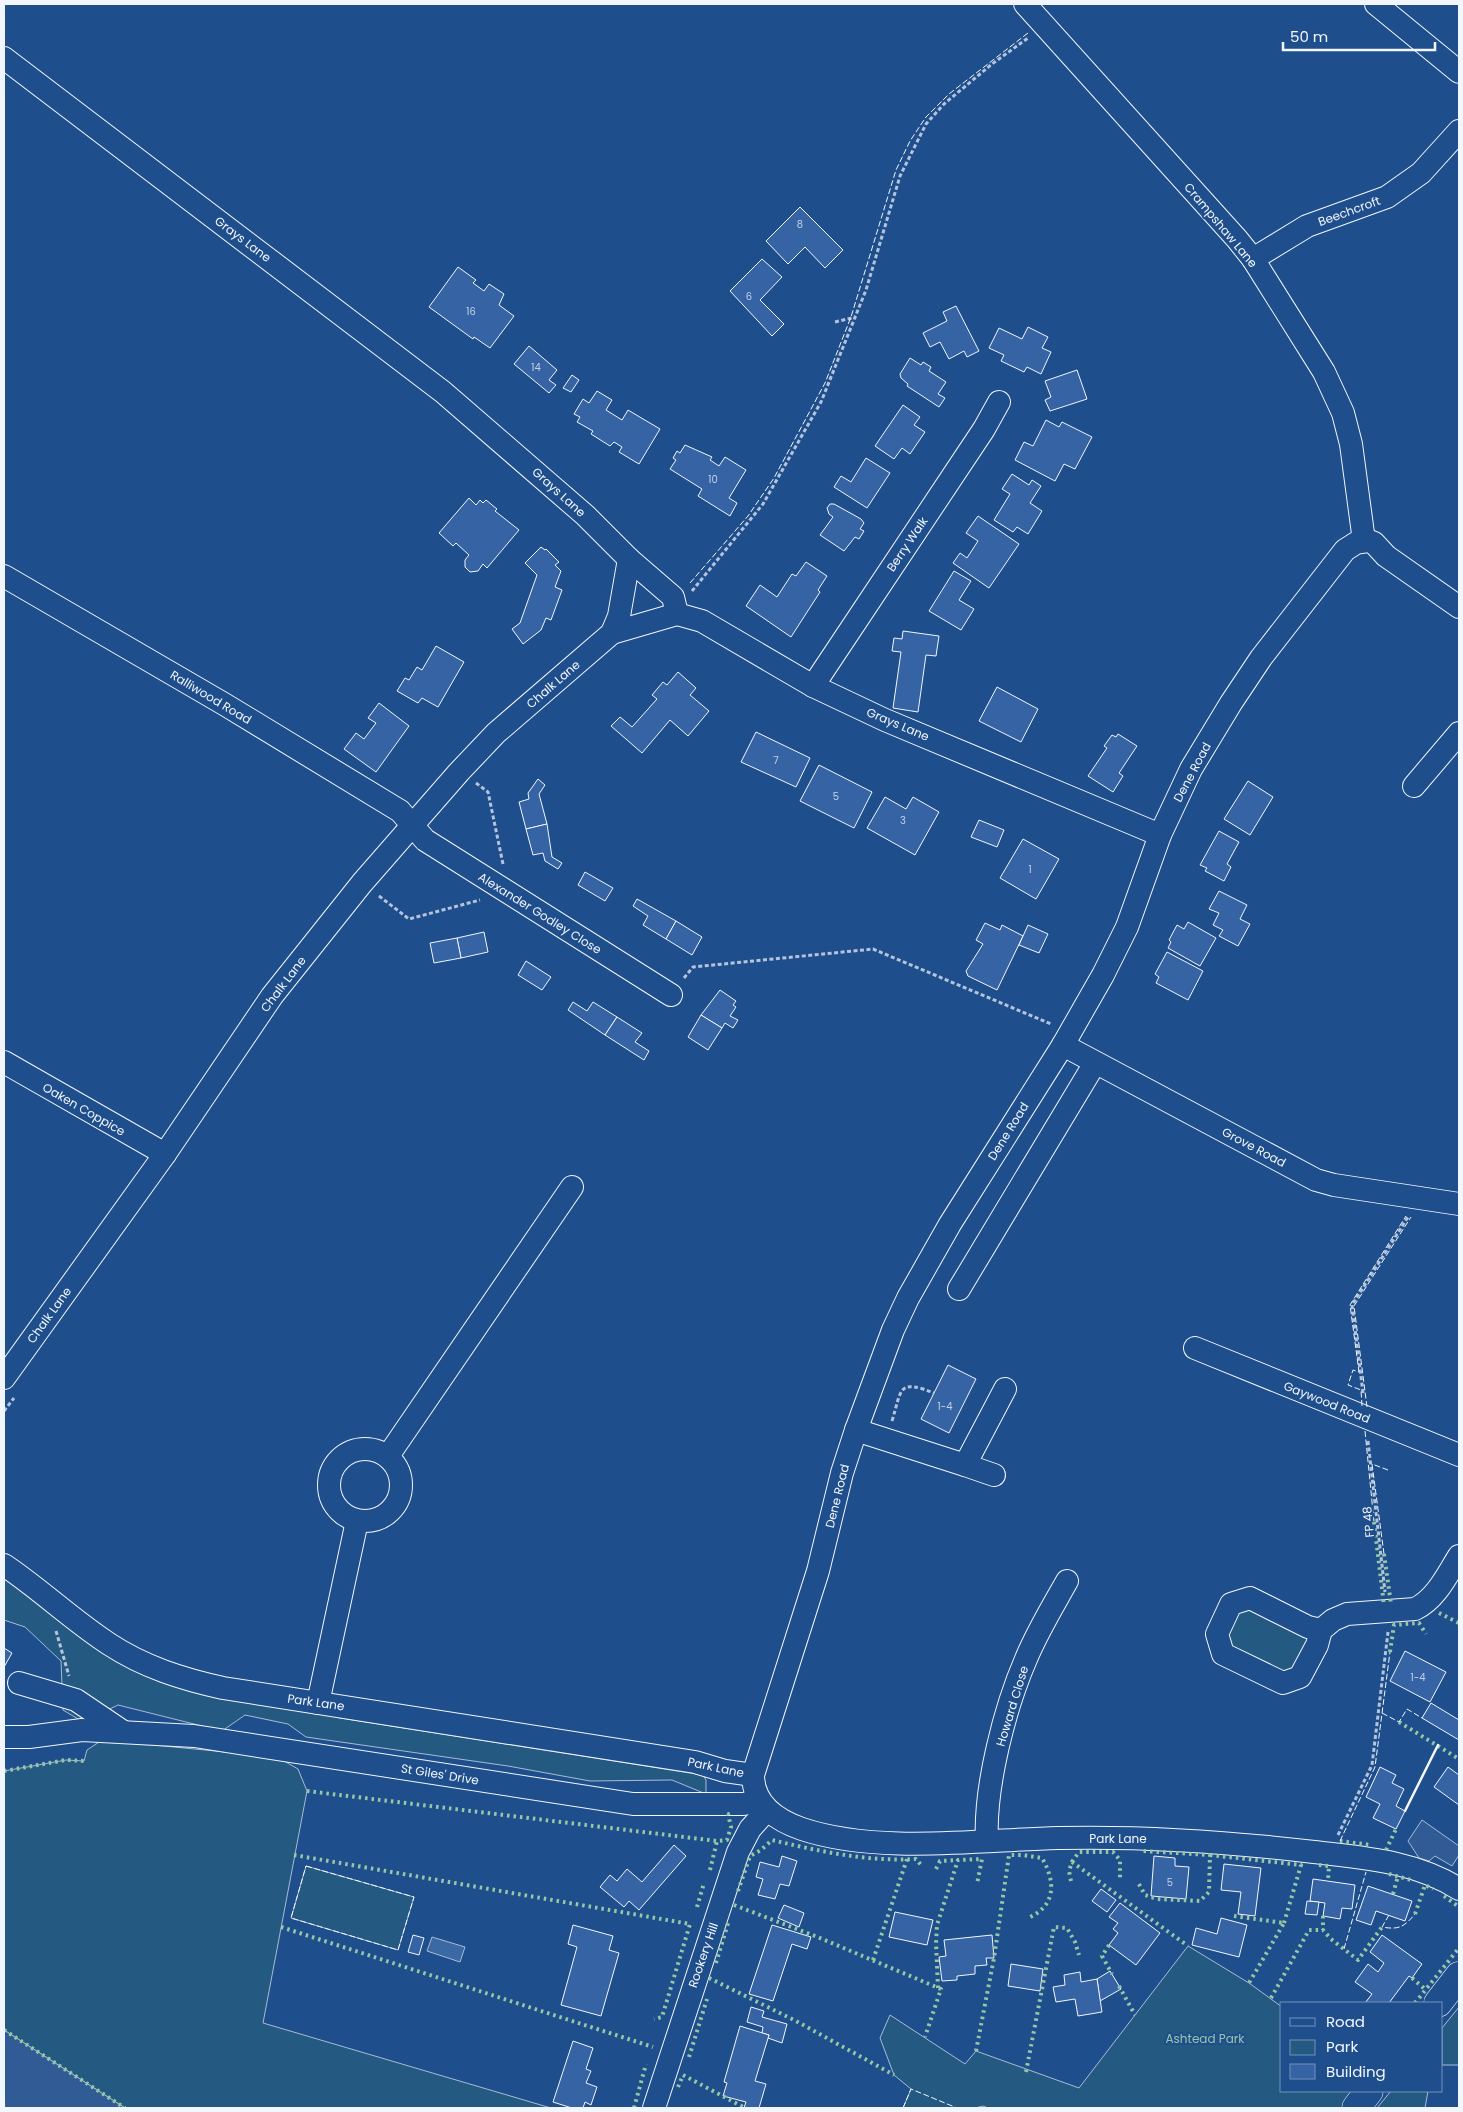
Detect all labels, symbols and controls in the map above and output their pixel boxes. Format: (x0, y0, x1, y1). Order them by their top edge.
scale bar (1283, 20, 1436, 52)
text: 50 m (1290, 26, 1328, 47)
street label: Crampshaw Lane (1180, 179, 1262, 271)
street label: Beechcroft (1316, 192, 1382, 230)
street label: Grays Lane (211, 212, 275, 266)
house number: 8 (797, 217, 803, 232)
house number: 6 (746, 289, 752, 304)
house number: 16 (466, 304, 476, 319)
house number: 14 (531, 360, 541, 375)
street label: Grays Lane (529, 463, 589, 521)
house number: 10 (708, 472, 718, 487)
street label: Berry Walk (882, 513, 932, 575)
street label: Chalk Lane (523, 656, 583, 712)
street label: Ralliwood Road (167, 666, 255, 728)
street label: Grays Lane (864, 703, 932, 745)
street label: Dene Road (1169, 739, 1215, 805)
house number: 7 (773, 753, 779, 768)
house number: 5 (833, 789, 839, 804)
house number: 3 (900, 813, 906, 828)
house number: 1 (1028, 862, 1032, 877)
street label: Alexander Godley Close (475, 868, 605, 958)
street label: Chalk Lane (256, 953, 310, 1015)
street label: Oaken Coppice (40, 1078, 128, 1140)
street label: Dene Road (983, 1099, 1033, 1163)
street label: Grove Road (1219, 1123, 1289, 1171)
street label: Chalk Lane (23, 1283, 75, 1347)
street label: Gaywood Road (1281, 1377, 1373, 1427)
house number: 1-4 (938, 1399, 953, 1414)
street label: Dene Road (821, 1462, 853, 1530)
street label: FP 48 (1358, 1506, 1378, 1538)
street label: Howard Close (992, 1664, 1032, 1748)
house number: 1-4 (1411, 1670, 1426, 1685)
street label: Park Lane (286, 1690, 346, 1714)
street label: Park Lane (686, 1753, 746, 1781)
street label: St Giles' Drive (400, 1759, 480, 1789)
street label: Park Lane (1089, 1830, 1147, 1847)
house number: 5 (1167, 1875, 1173, 1890)
street label: Rookery Hill (684, 1920, 722, 1990)
legend (1280, 2002, 1443, 2092)
text: Road (1326, 2011, 1365, 2032)
park label: Ashtead Park (1166, 2030, 1245, 2047)
text: Park (1326, 2036, 1358, 2057)
text: Building (1326, 2061, 1386, 2082)

